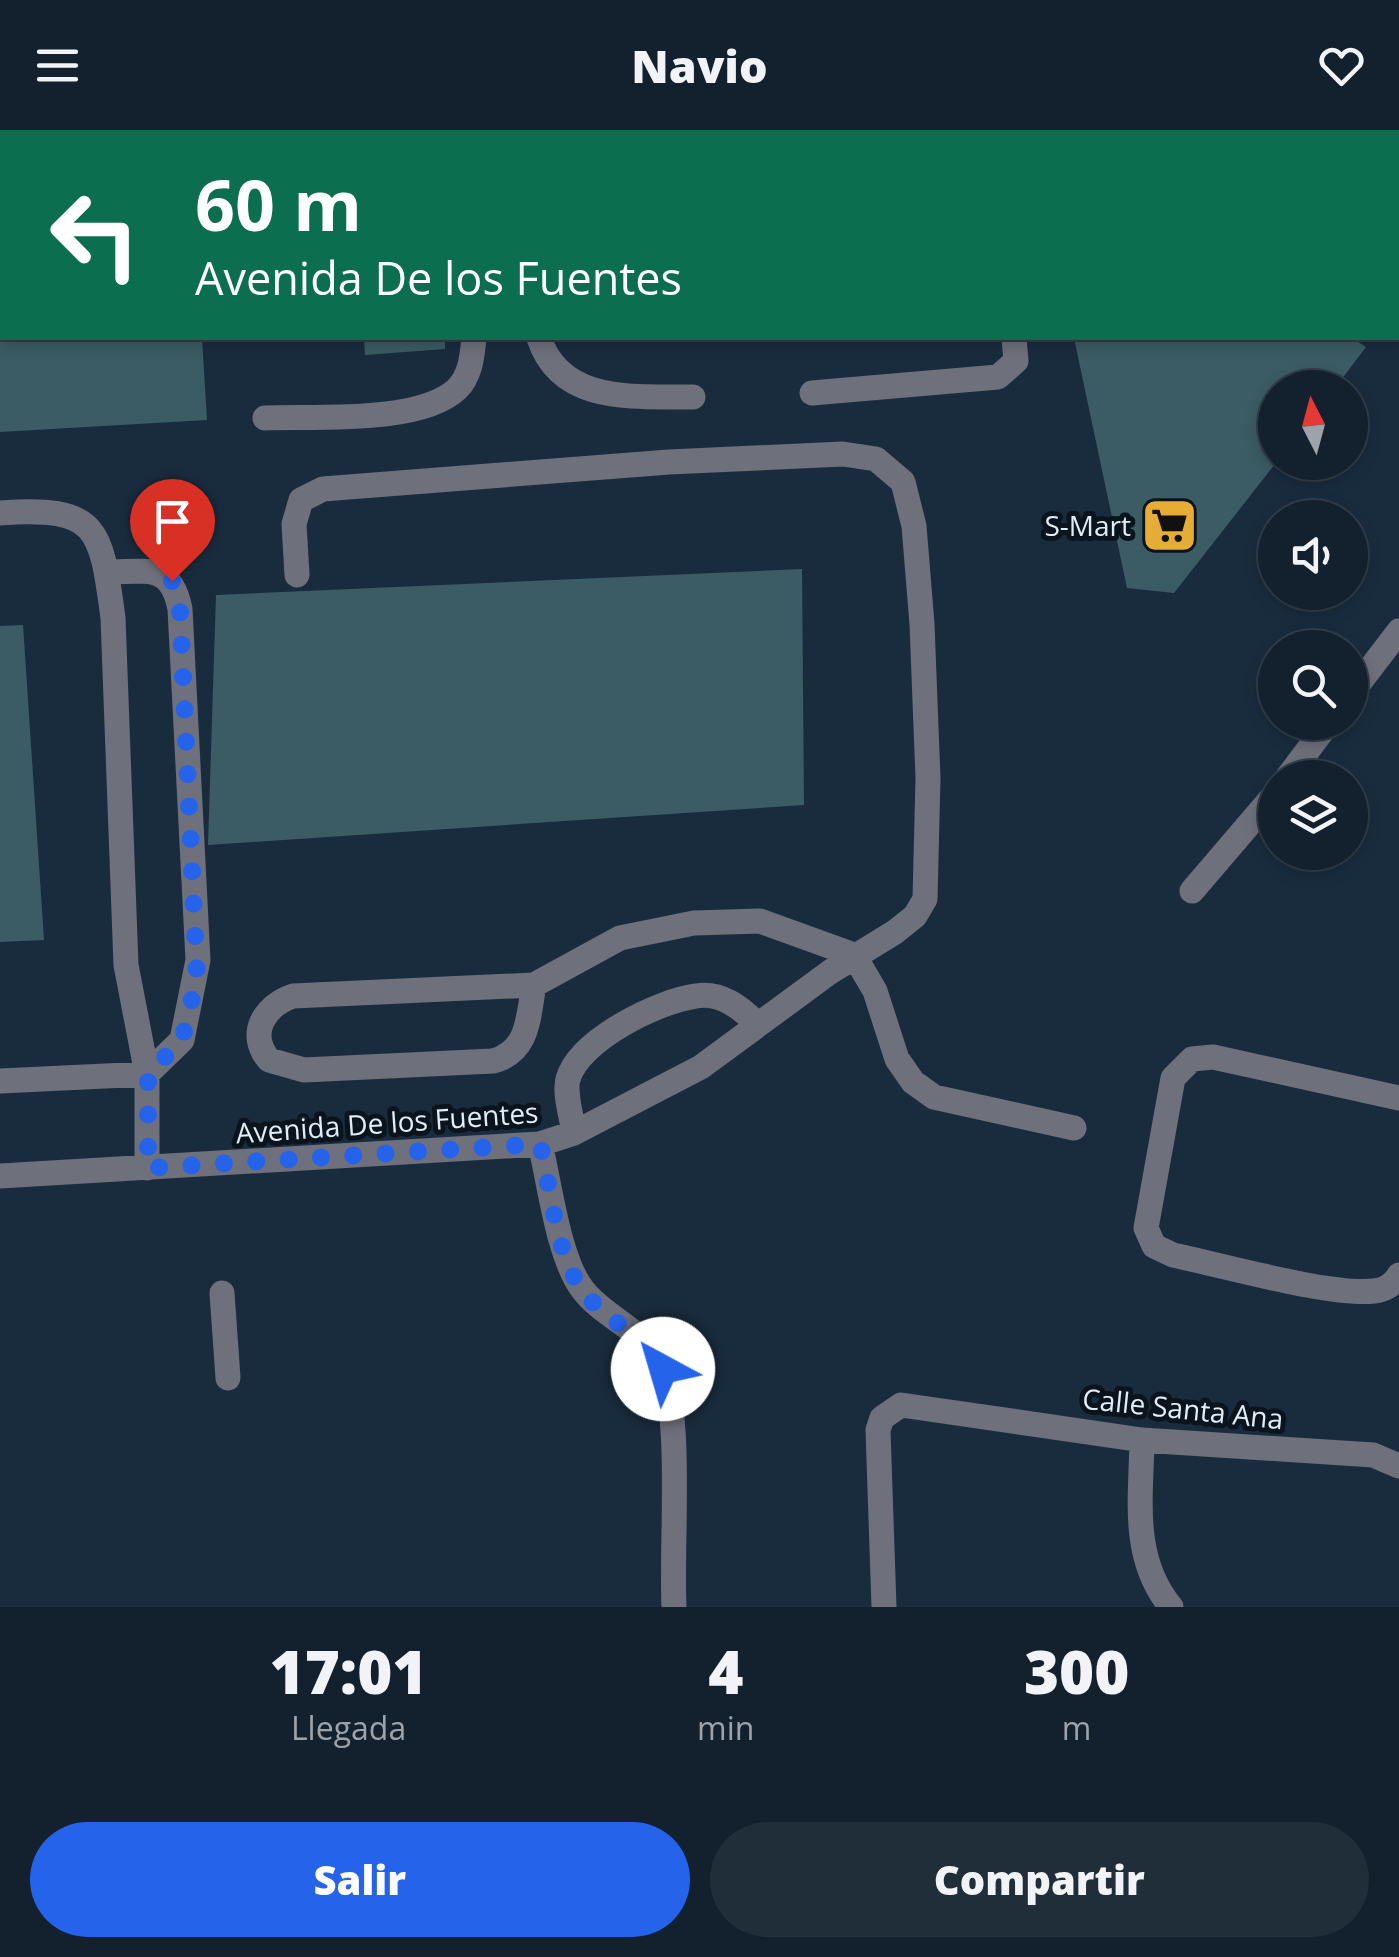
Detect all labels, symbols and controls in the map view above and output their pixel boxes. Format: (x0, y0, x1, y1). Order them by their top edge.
text: Navio (631, 35, 768, 96)
icon: menu (30, 38, 85, 93)
icon: heart (1314, 38, 1369, 93)
text: 60 m (195, 156, 362, 252)
icon: left (30, 170, 160, 300)
text: Avenida De los Fuentes (195, 247, 682, 308)
north arrow (1258, 370, 1368, 480)
map controls (1258, 370, 1368, 870)
pin (130, 479, 215, 582)
icon: arrive (145, 494, 200, 549)
supermarket icon: S-Mart (1140, 495, 1200, 555)
button: sound (1258, 500, 1368, 610)
place label: S-Mart (1044, 506, 1131, 544)
button: search (1258, 630, 1368, 740)
button: layers (1258, 760, 1368, 870)
street label: Avenida De los Fuentes (235, 1092, 539, 1152)
position arrow (611, 1317, 715, 1421)
street label: Calle Santa Ana (1081, 1379, 1285, 1437)
text: 17:01 (270, 1630, 428, 1712)
text: 4 (708, 1630, 743, 1712)
text: 300 (1024, 1630, 1129, 1712)
text: Llegada (291, 1706, 406, 1749)
text: min (697, 1706, 754, 1749)
text: m (1062, 1706, 1091, 1749)
button: Salir (30, 1822, 690, 1937)
button: Compartir (710, 1822, 1369, 1937)

